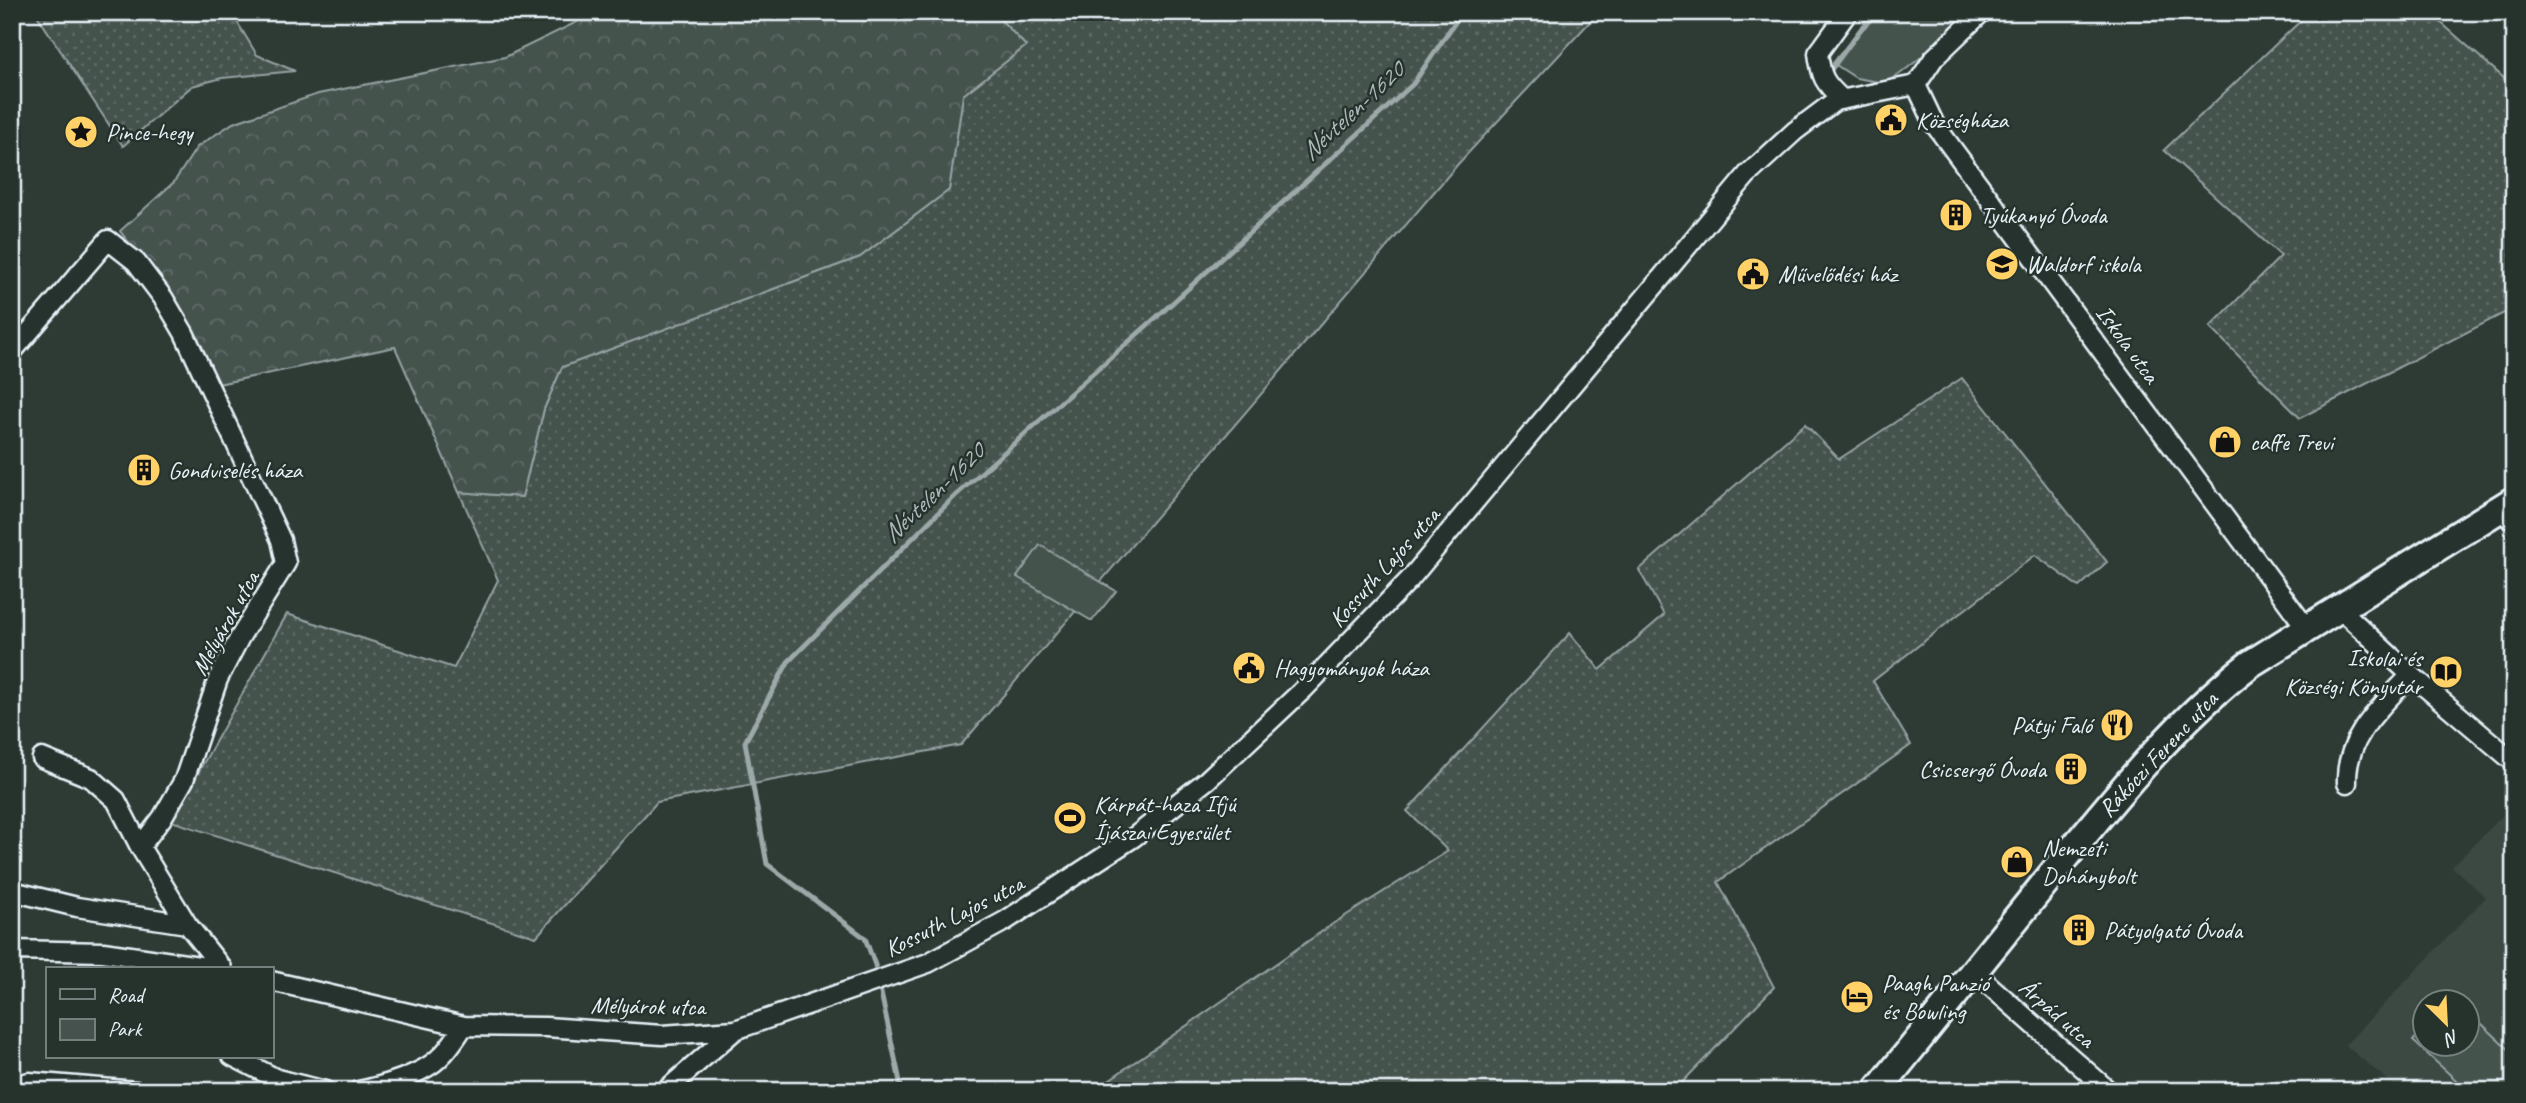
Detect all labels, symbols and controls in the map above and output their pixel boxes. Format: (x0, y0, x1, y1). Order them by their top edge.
water label: Névtelen-1620 (1293, 51, 1414, 167)
public building icon: Községháza (1872, 101, 1910, 139)
place label: Községháza (1916, 105, 2009, 135)
place icon: Pince-hegy (62, 113, 100, 151)
place label: Pince-hegy (106, 117, 194, 147)
building icon: Tyúkanyó Óvoda (1937, 196, 1975, 234)
place label: Tyúkanyó Óvoda (1980, 200, 2108, 230)
school or university icon: Waldorf iskola (1983, 245, 2021, 283)
place label: Waldorf iskola (2026, 249, 2142, 279)
public building icon: Művelődési ház (1734, 255, 1772, 293)
place label: Művelődési ház (1778, 259, 1900, 289)
street label: Iskola utca (2089, 299, 2167, 390)
shop icon: caffe Trevi (2206, 423, 2244, 461)
place label: caffe Trevi (2250, 427, 2336, 457)
water label: Névtelen-1620 (875, 432, 995, 550)
building icon: Gondviselés háza (125, 451, 163, 489)
place label: Gondviselés háza (168, 455, 304, 485)
street label: Kossuth Lajos utca (1322, 499, 1447, 633)
street label: Mélyárok utca (184, 564, 267, 680)
place label: Iskolai és Községi Könyvtár (2285, 643, 2425, 701)
public building icon: Hagyományok háza (1230, 649, 1268, 687)
place label: Hagyományok háza (1274, 653, 1430, 683)
library icon: Iskolai és Községi Könyvtár (2427, 653, 2465, 691)
street label: Rákóczi Ferenc utca (2092, 684, 2225, 823)
restaurant icon: Pátyi Faló (2098, 706, 2136, 744)
place label: Pátyi Faló (2012, 710, 2096, 740)
building icon: Csicsergő Óvoda (2052, 750, 2090, 788)
place label: Csicsergő Óvoda (1919, 754, 2047, 784)
place label: Kárpát-haza Ifjú Íjászai Egyesület (1094, 789, 1238, 847)
sports icon: Kárpát-haza Ifjú Íjászai Egyesület (1051, 799, 1089, 837)
place label: Nemzeti Dohánybolt (2042, 833, 2138, 891)
shop icon: Nemzeti Dohánybolt (1998, 843, 2036, 881)
street label: Kossuth Lajos utca (880, 867, 1030, 964)
building icon: Pátyolgató Óvoda (2060, 911, 2098, 949)
place label: Pátyolgató Óvoda (2104, 915, 2243, 945)
legend (46, 967, 273, 1058)
place label: Paagh Panzió és Bowling (1882, 968, 1993, 1026)
street label: Árpád utca (2013, 972, 2102, 1055)
hotel icon: Paagh Panzió és Bowling (1838, 978, 1876, 1016)
text: Road (108, 982, 147, 1008)
north arrow (2410, 988, 2480, 1058)
street label: Mélyárok utca (590, 990, 708, 1022)
text: Park (108, 1016, 143, 1042)
text: N (2439, 1024, 2463, 1052)

